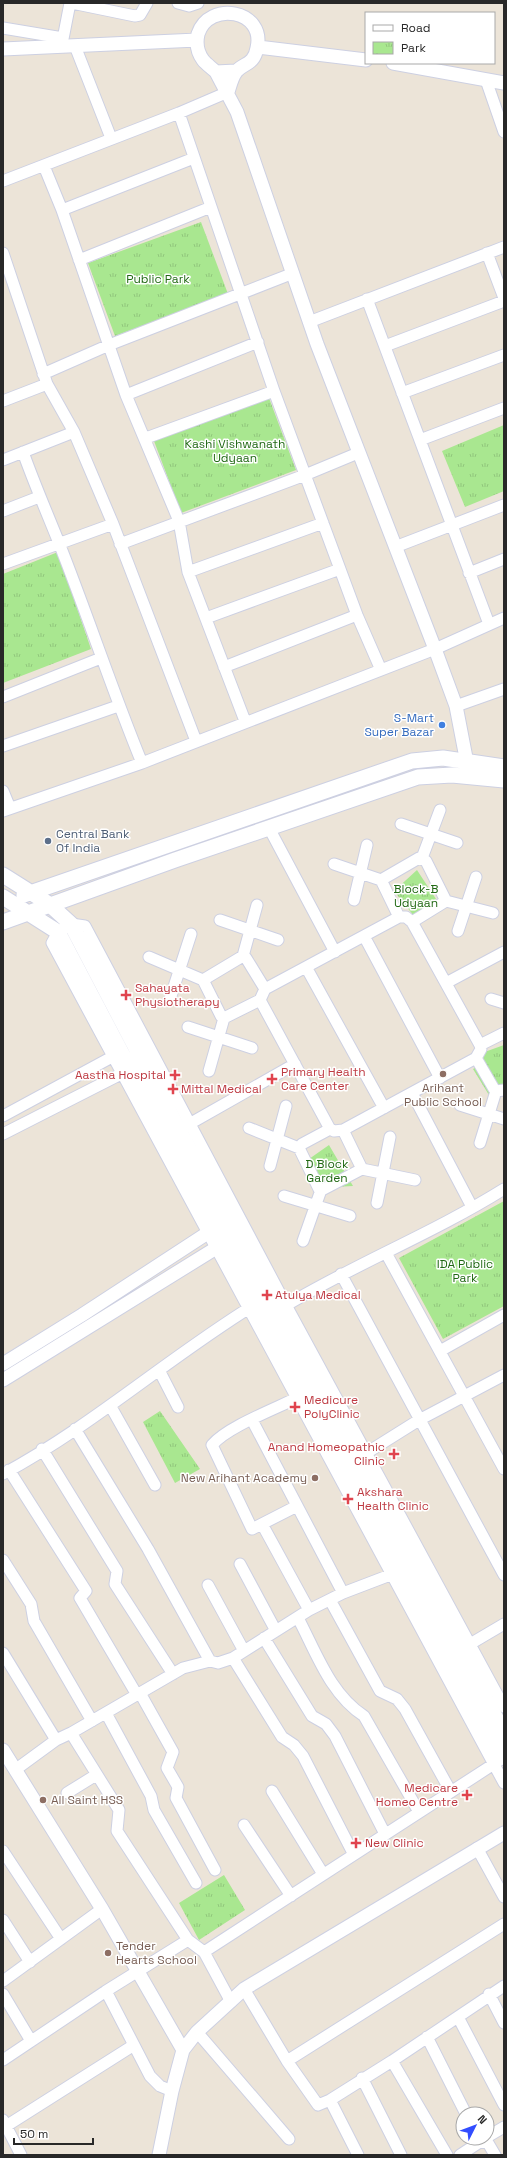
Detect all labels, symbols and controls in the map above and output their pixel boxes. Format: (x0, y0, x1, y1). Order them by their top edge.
legend (365, 12, 495, 64)
text: Road (401, 20, 430, 36)
text: Park (401, 40, 426, 56)
park label: Public Park (126, 271, 190, 287)
park label: Kashi Vishwanath Udyaan (185, 436, 285, 466)
place label: S-Mart Super Bazar (364, 710, 434, 740)
marker: S-Mart Super Bazar (437, 720, 447, 730)
place label: Central Bank Of India (56, 826, 130, 856)
marker: Central Bank Of India (43, 836, 53, 846)
park label: Block-B Udyaan (394, 881, 439, 911)
place label: Sahayata Physiotherapy (135, 980, 220, 1010)
marker: Sahayata Physiotherapy (120, 989, 132, 1001)
place label: Primary Health Care Center (281, 1064, 366, 1094)
place label: Aastha Hospital (75, 1067, 166, 1083)
marker: Aastha Hospital (169, 1069, 181, 1081)
marker: Arihant Public School (438, 1069, 448, 1079)
marker: Primary Health Care Center (266, 1073, 278, 1085)
place label: Arihant Public School (404, 1080, 482, 1110)
place label: Mittal Medical (181, 1081, 262, 1097)
marker: Mittal Medical (168, 1084, 178, 1094)
park label: D Block Garden (306, 1156, 349, 1186)
park label: IDA Public Park (437, 1256, 493, 1286)
place label: Atulya Medical (275, 1287, 361, 1303)
marker: Atulya Medical (262, 1290, 272, 1300)
place label: Medicure PolyClinic (304, 1392, 360, 1422)
marker: Medicure PolyClinic (289, 1401, 301, 1413)
place label: Anand Homeopathic Clinic (268, 1439, 385, 1469)
marker: Anand Homeopathic Clinic (388, 1448, 400, 1460)
place label: New Arihant Academy (181, 1470, 307, 1486)
marker: New Arihant Academy (310, 1473, 320, 1483)
place label: Akshara Health Clinic (357, 1484, 429, 1514)
marker: Akshara Health Clinic (342, 1493, 354, 1505)
place label: Medicare Homeo Centre (376, 1780, 458, 1810)
marker: Medicare Homeo Centre (461, 1789, 473, 1801)
place label: All Saint HSS (51, 1792, 123, 1808)
marker: All Saint HSS (38, 1795, 48, 1805)
place label: New Clinic (365, 1835, 424, 1851)
marker: New Clinic (350, 1837, 362, 1849)
place label: Tender Hearts School (116, 1938, 197, 1968)
marker: Tender Hearts School (103, 1948, 113, 1958)
north arrow (455, 2106, 495, 2146)
text: N (475, 2112, 490, 2127)
scale bar (14, 2120, 93, 2146)
text: 50 m (20, 2126, 48, 2142)

